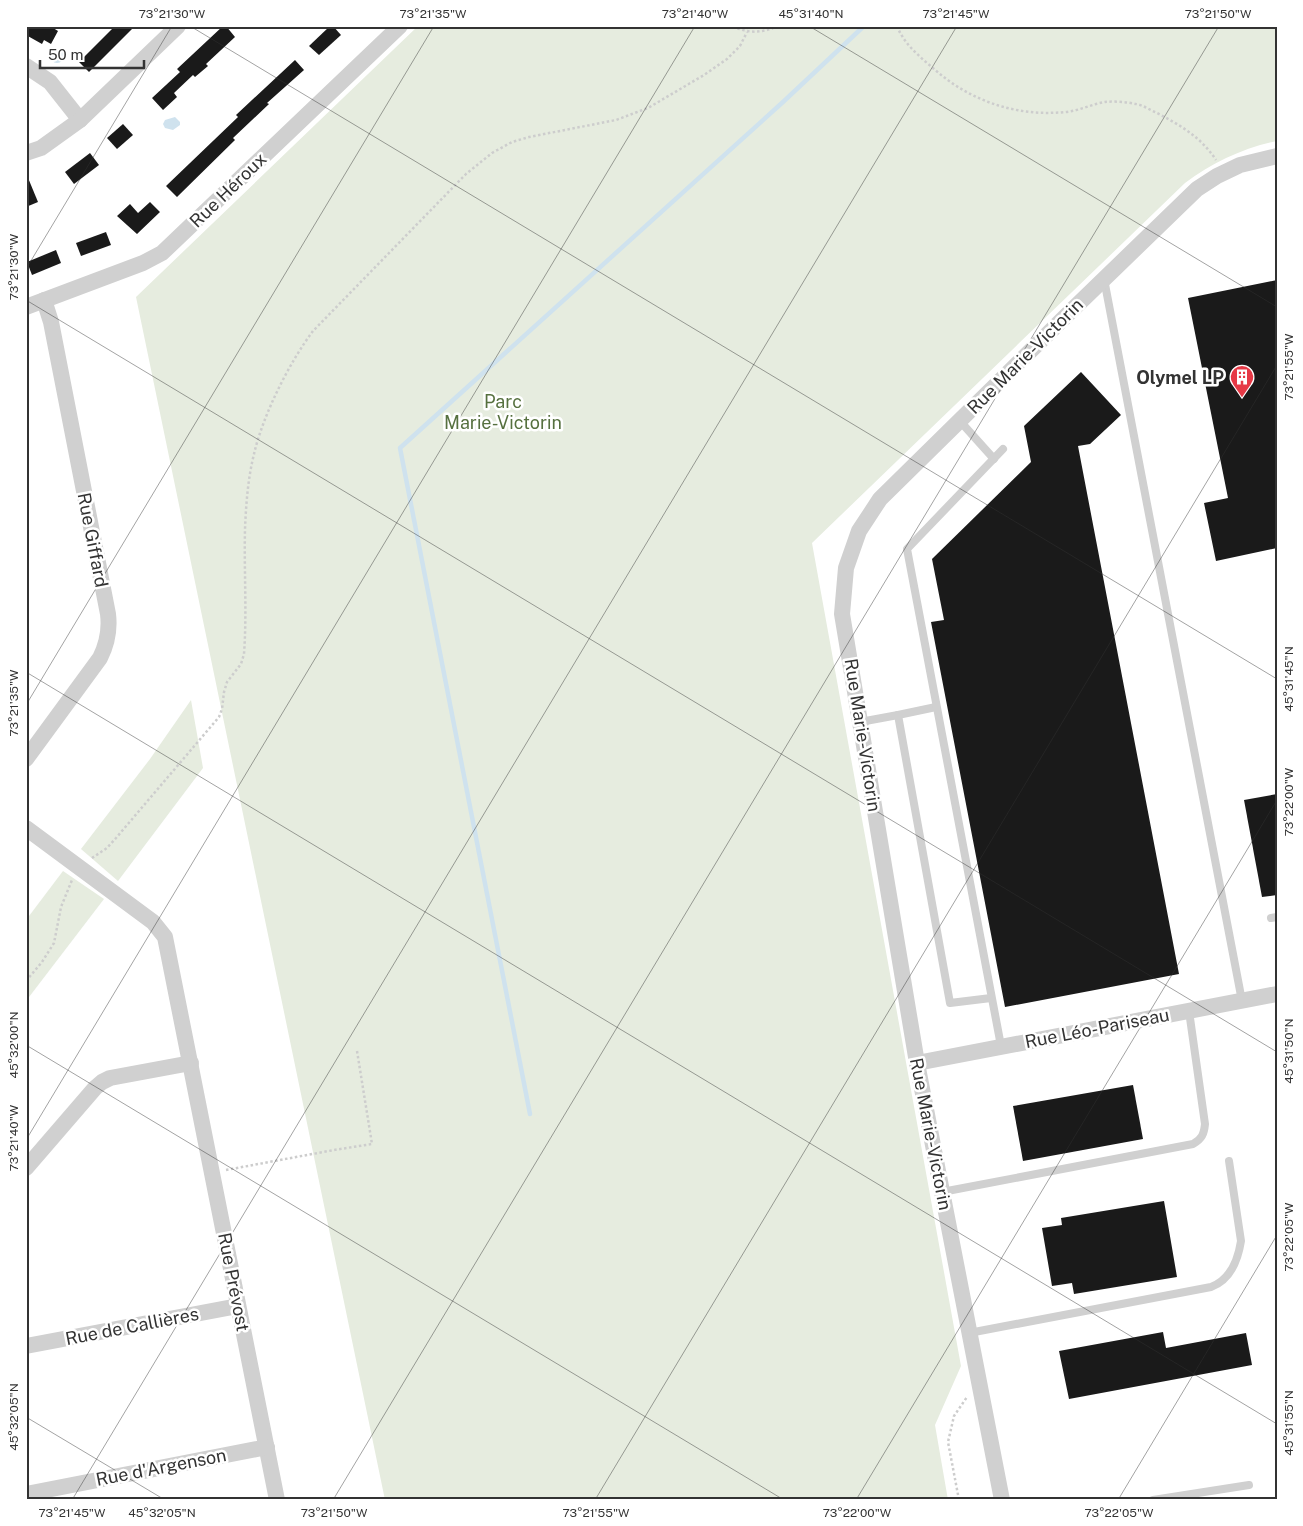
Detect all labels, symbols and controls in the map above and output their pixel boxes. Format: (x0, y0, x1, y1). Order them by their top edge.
text: 73°21'30"W (139, 7, 206, 21)
text: 73°21'35"W (400, 7, 467, 21)
text: 73°21'40"W (662, 7, 729, 21)
text: 45°31'40"N (778, 7, 844, 21)
text: 73°21'45"W (923, 7, 990, 21)
text: 73°21'50"W (1185, 7, 1252, 21)
scale bar (40, 38, 144, 70)
text: 50 m (48, 46, 83, 63)
street label: Rue Héroux (185, 148, 271, 232)
text: 73°21'30"W (7, 233, 21, 300)
street label: Rue Marie-Victorin (963, 294, 1087, 418)
text: 73°21'55"W (1282, 333, 1296, 401)
building icon: Olymel LP (1229, 364, 1255, 398)
place label: Olymel LP (1136, 367, 1224, 388)
park label: Parc Marie-Victorin (444, 391, 562, 433)
street label: Rue Giffard (74, 491, 112, 589)
text: 45°31'45"N (1282, 646, 1296, 712)
street label: Rue Marie-Victorin (841, 657, 885, 813)
text: 73°21'35"W (7, 669, 21, 736)
text: 73°22'00"W (1282, 767, 1296, 836)
street label: Rue Léo-Pariseau (1023, 1004, 1171, 1052)
text: 45°32'00"N (7, 1011, 21, 1079)
text: 45°31'50"N (1282, 1018, 1296, 1084)
street label: Rue Marie-Victorin (906, 1056, 956, 1212)
text: 73°21'40"W (7, 1104, 21, 1171)
text: 73°22'05"W (1282, 1202, 1296, 1271)
street label: Rue Prévost (214, 1231, 254, 1333)
street label: Rue de Callières (64, 1303, 200, 1349)
text: 45°32'05"N (7, 1383, 21, 1451)
text: 45°31'55"N (1282, 1390, 1296, 1456)
street label: Rue d'Argenson (94, 1444, 228, 1490)
text: 73°21'45"W (39, 1506, 106, 1520)
text: 45°32'05"N (128, 1506, 196, 1520)
text: 73°21'50"W (301, 1506, 368, 1520)
text: 73°21'55"W (562, 1506, 630, 1520)
text: 73°22'00"W (823, 1506, 892, 1520)
text: 73°22'05"W (1085, 1506, 1154, 1520)

